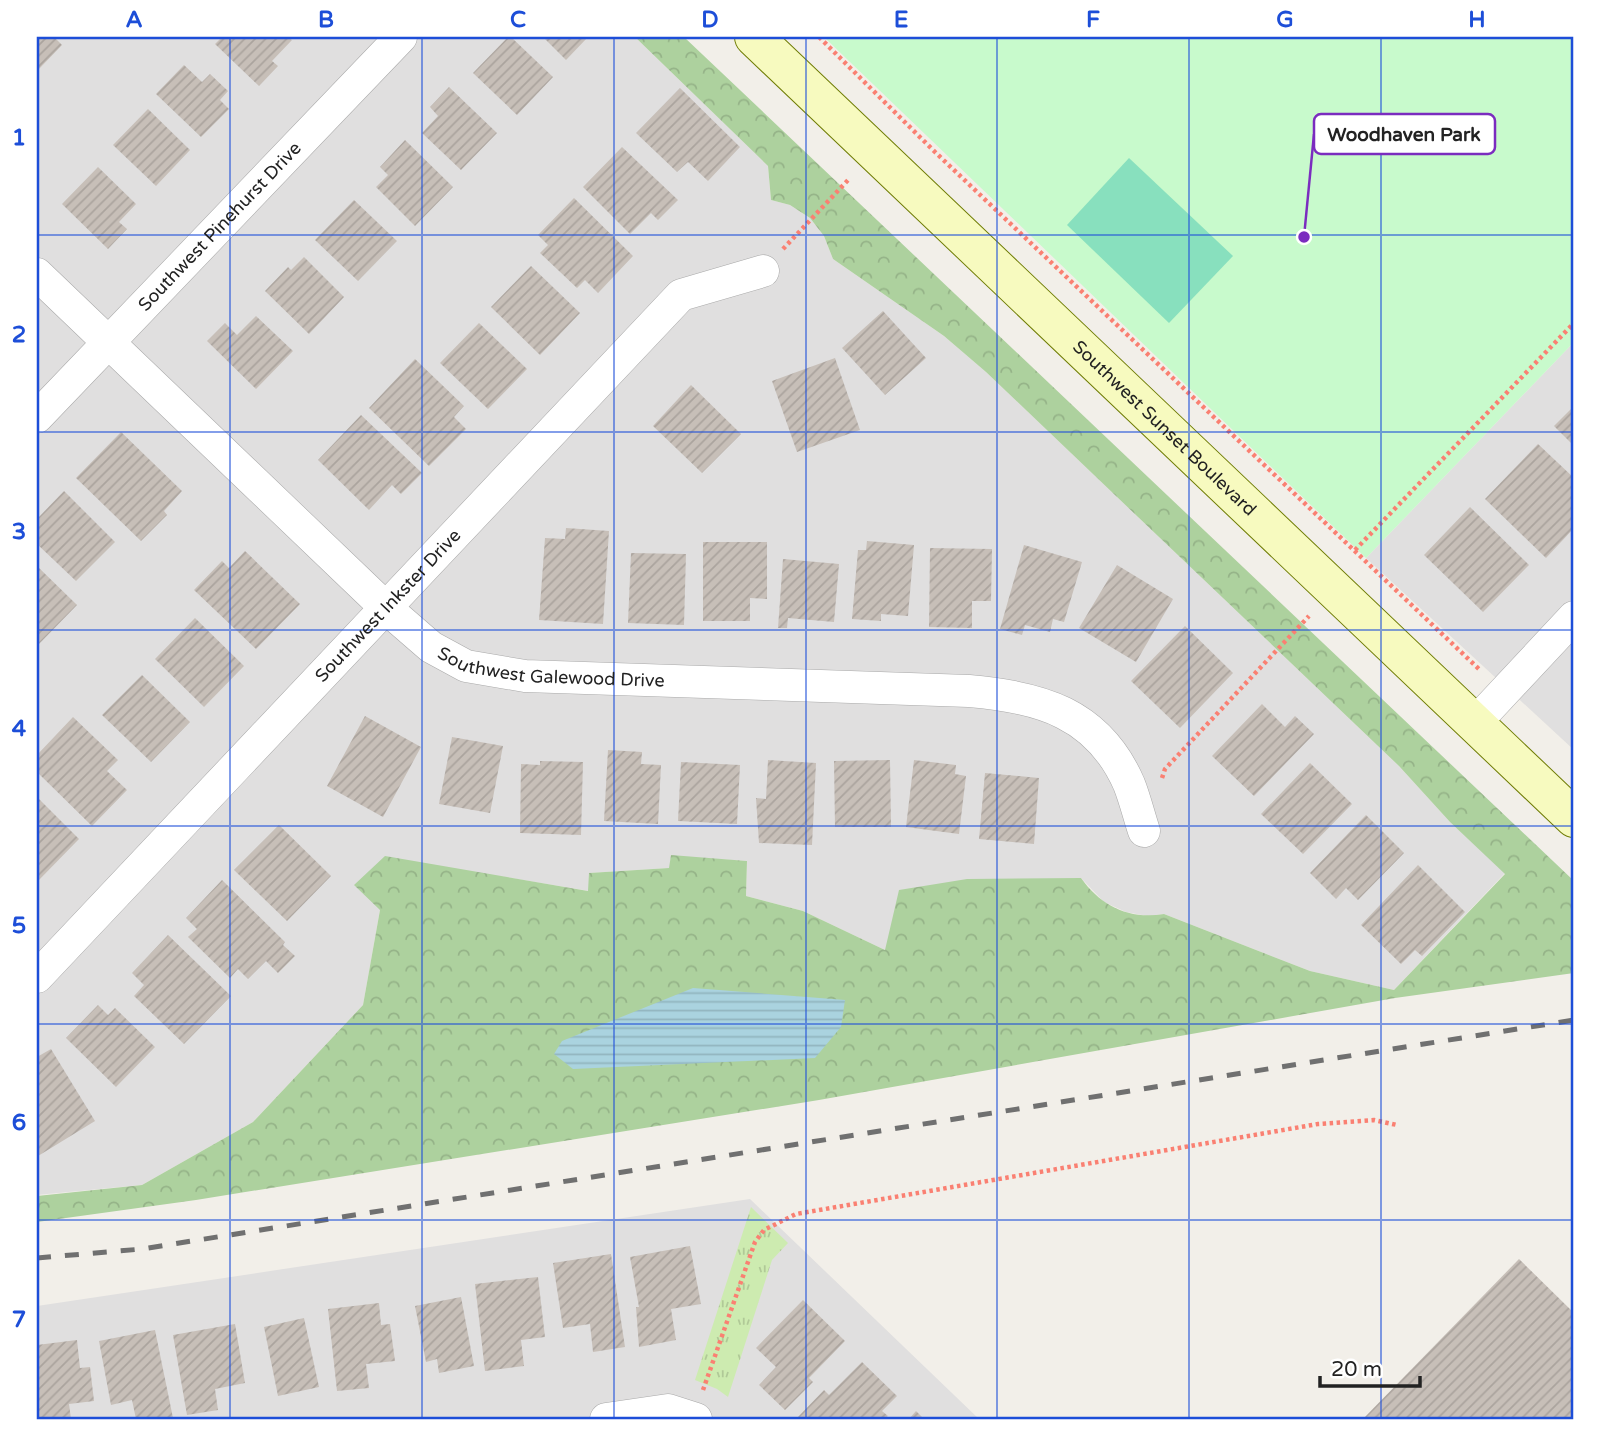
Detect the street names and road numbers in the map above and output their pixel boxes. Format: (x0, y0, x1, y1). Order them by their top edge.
street label: Southwest Pinehurst Drive (133, 137, 306, 316)
street label: Southwest Sunset Boulevard (1068, 336, 1261, 520)
street label: Southwest Inkster Drive (310, 524, 465, 687)
street label: Southwest Galewood Drive (434, 642, 665, 692)

